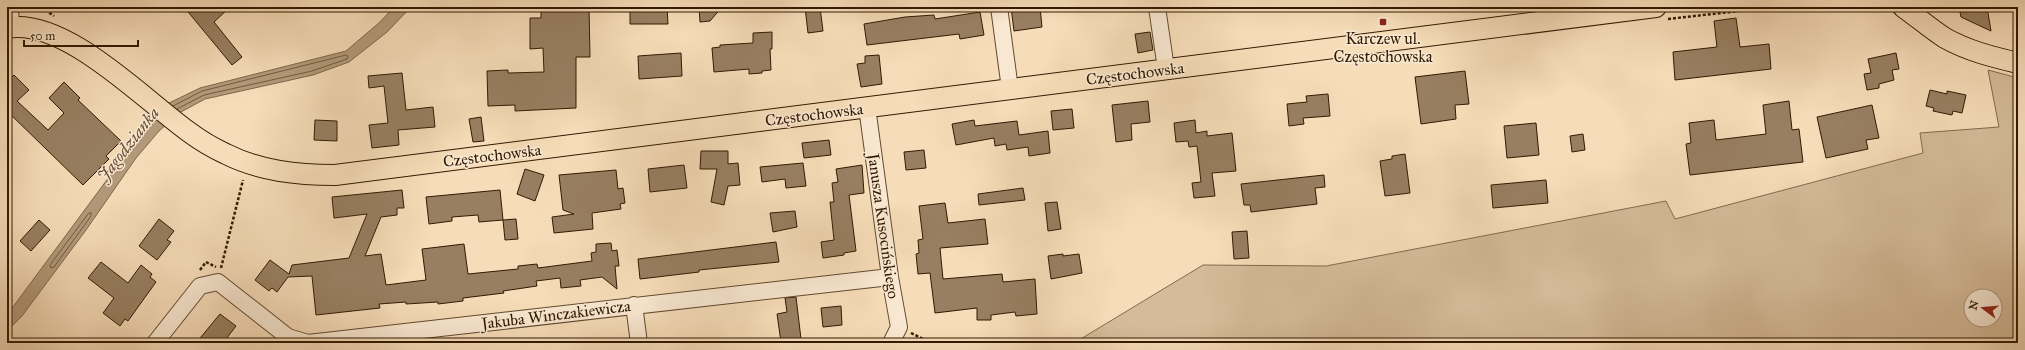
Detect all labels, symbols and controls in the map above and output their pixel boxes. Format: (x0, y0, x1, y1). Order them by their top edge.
marker: Karczew ul. Częstochowska (1378, 17, 1388, 27)
scale bar (24, 22, 138, 48)
text: 50 m (30, 29, 55, 43)
place label: Karczew ul. Częstochowska (1334, 29, 1433, 66)
street label: Częstochowska (1085, 58, 1185, 89)
street label: Częstochowska (764, 99, 864, 130)
water label: Jagodzianka (92, 103, 164, 186)
street label: Częstochowska (442, 140, 542, 171)
street label: Janusza Kusocińskiego (863, 150, 903, 300)
north arrow (1963, 288, 2003, 328)
street label: Jakuba Winczakiewicza (478, 296, 632, 334)
text: N (1966, 298, 1982, 312)

